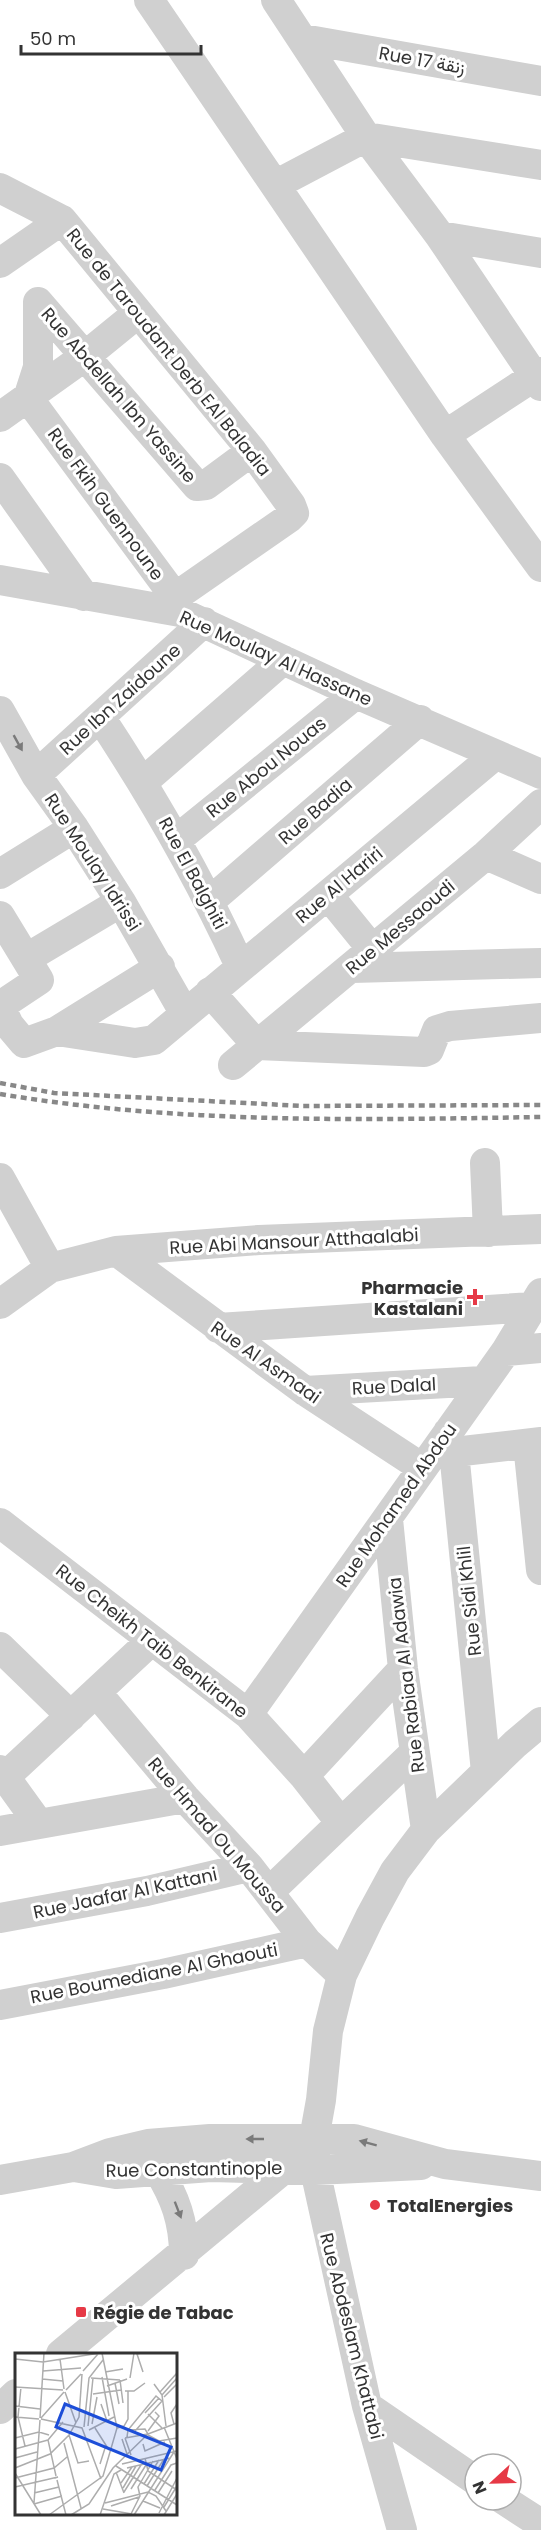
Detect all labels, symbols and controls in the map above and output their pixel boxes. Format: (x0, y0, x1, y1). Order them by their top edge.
scale bar (21, 18, 201, 56)
text: 50 m (30, 26, 76, 51)
street label: Rue 17 زنقة (377, 40, 467, 80)
street label: Rue de Taroudant Derb EAl Baladia (61, 223, 277, 481)
street label: Rue Abdellah Ibn Yassine (36, 302, 202, 488)
street label: Rue Fkih Guennoune (42, 423, 170, 585)
street label: Rue Moulay Al Hassane (176, 604, 376, 712)
street label: Rue Ibn Zaidoune (54, 638, 186, 760)
street label: Rue Abou Nouas (201, 711, 331, 823)
one-way arrow (13, 735, 23, 752)
street label: Rue Badia (273, 772, 357, 850)
street label: Rue Moulay Idrissi (39, 788, 147, 936)
street label: Rue El Balghiti (153, 813, 233, 933)
street label: Rue Al Hariri (290, 841, 388, 929)
street label: Rue Messaoudi (340, 874, 460, 980)
street label: Rue Abi Mansour Atthaalabi (169, 1222, 419, 1260)
place label: Pharmacie Kastalani (361, 1275, 463, 1321)
marker: Pharmacie Kastalani (468, 1290, 482, 1304)
street label: Rue Al Asmaai (206, 1315, 326, 1409)
street label: Rue Dalal (351, 1371, 437, 1401)
street label: Rue Mohamed Abdou (330, 1418, 462, 1592)
street label: Rue Sidi Khlil (451, 1545, 487, 1657)
street label: Rue Cheikh Taib Benkirane (51, 1558, 253, 1724)
street label: Rue Rabiaa Al Adawia (382, 1576, 430, 1774)
street label: Rue Hmad Ou Moussa (142, 1752, 292, 1918)
street label: Rue Jaafar Al Kattani (31, 1861, 219, 1925)
street label: Rue Boumediane Al Ghaouti (28, 1937, 280, 2009)
one-way arrow (246, 2134, 265, 2144)
one-way arrow (359, 2138, 377, 2147)
street label: Rue Constantinople (105, 2155, 283, 2183)
place label: TotalEnergies (387, 2193, 513, 2218)
marker: TotalEnergies (368, 2198, 382, 2212)
one-way arrow (173, 2202, 183, 2220)
street label: Rue Abdeslam Khattabi (314, 2230, 390, 2442)
place label: Régie de Tabac (93, 2300, 234, 2325)
marker: Régie de Tabac (74, 2305, 88, 2319)
inset map (15, 2353, 177, 2515)
north arrow (463, 2452, 523, 2512)
text: N (467, 2478, 492, 2497)

